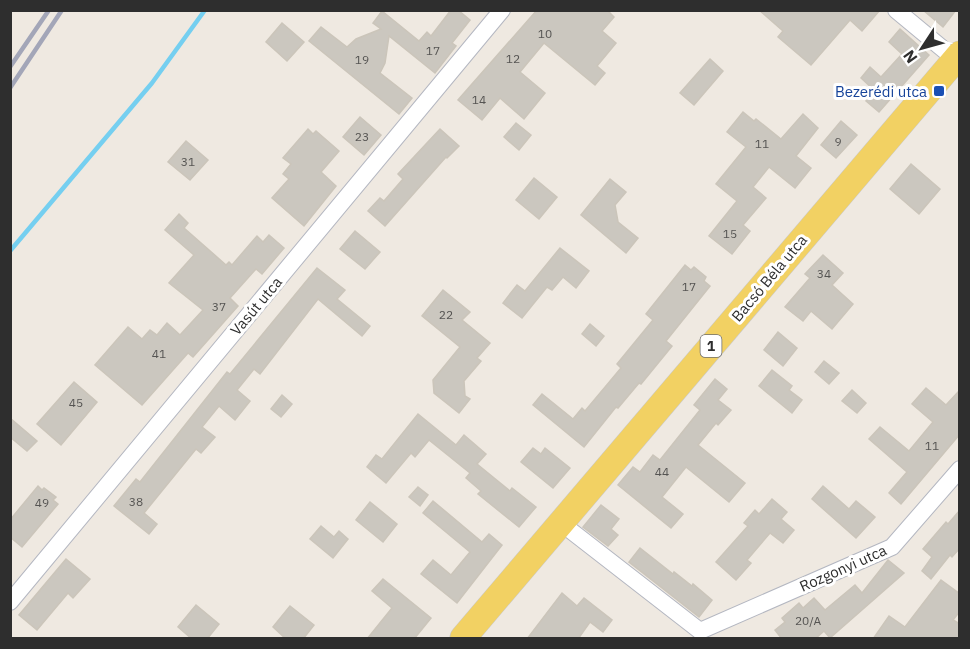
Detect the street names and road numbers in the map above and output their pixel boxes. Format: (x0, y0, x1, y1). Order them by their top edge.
street label: Bacsó Béla utca (727, 231, 811, 325)
street label: Vasút utca (226, 273, 286, 339)
road number: 1 (700, 335, 722, 357)
street label: Rozgonyi utca (796, 540, 890, 596)

